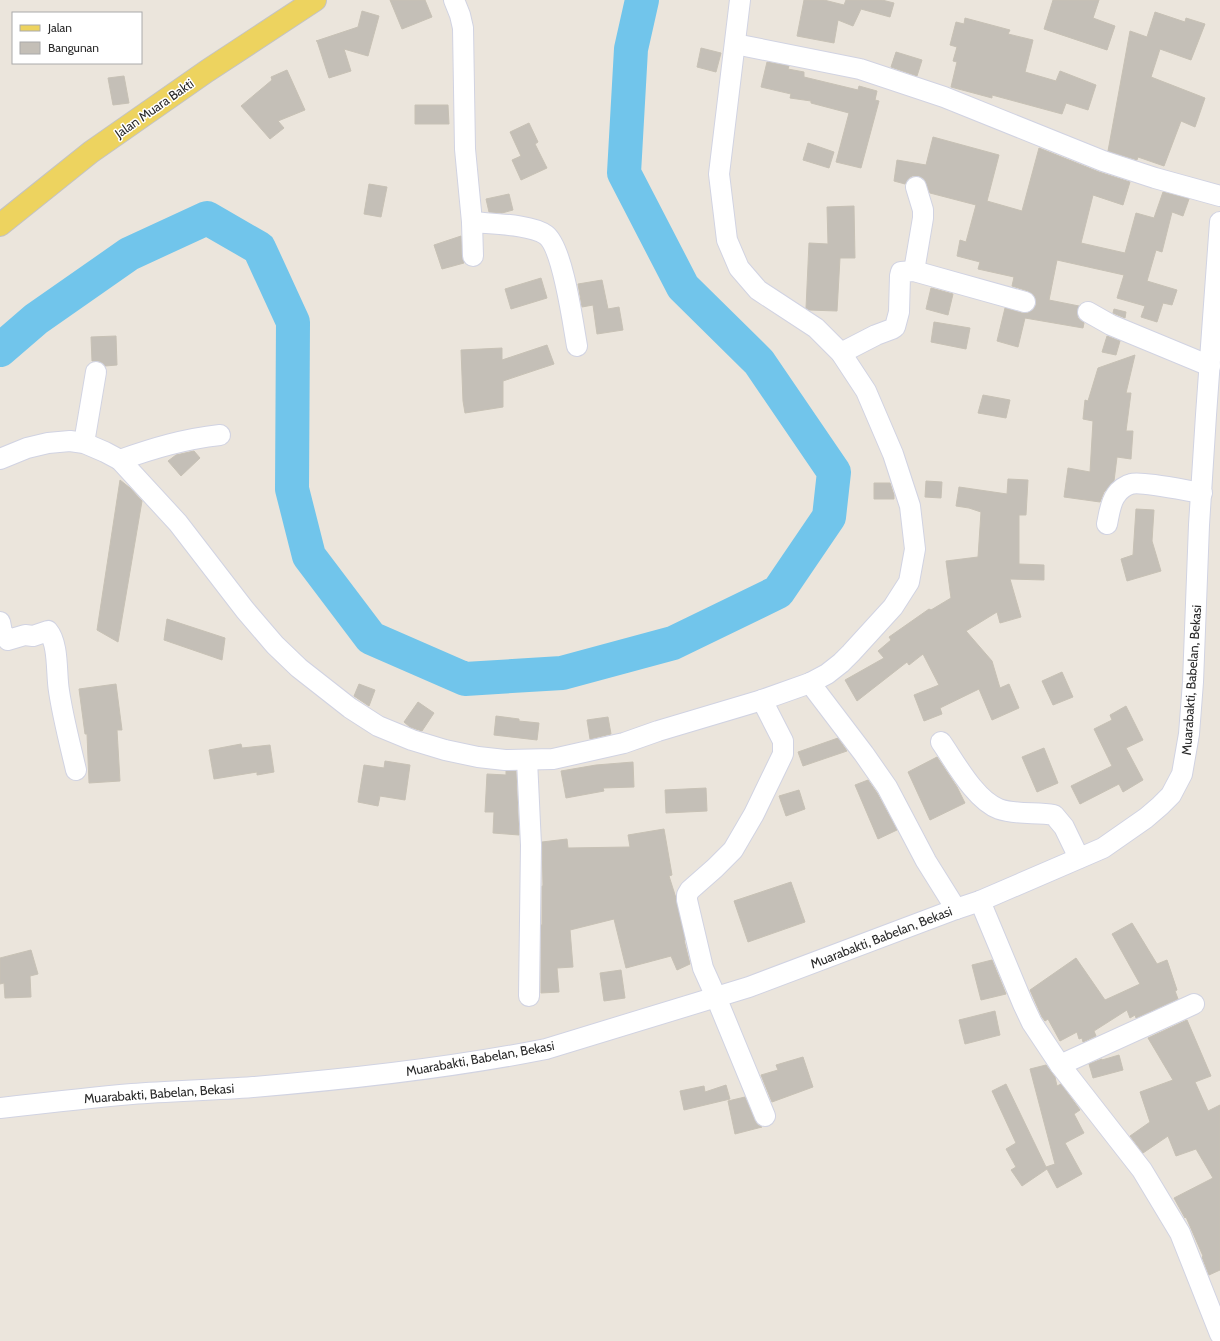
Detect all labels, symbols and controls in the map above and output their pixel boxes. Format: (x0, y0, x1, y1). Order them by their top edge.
legend (12, 12, 142, 64)
text: Jalan (47, 20, 72, 35)
text: Bangunan (48, 40, 99, 55)
street label: Jalan Muara Bakti (111, 75, 196, 142)
street label: Muarabakti, Babelan, Bekasi (1178, 604, 1204, 756)
street label: Muarabakti, Babelan, Bekasi (808, 903, 954, 971)
street label: Muarabakti, Babelan, Bekasi (404, 1037, 556, 1079)
street label: Muarabakti, Babelan, Bekasi (83, 1080, 235, 1106)

